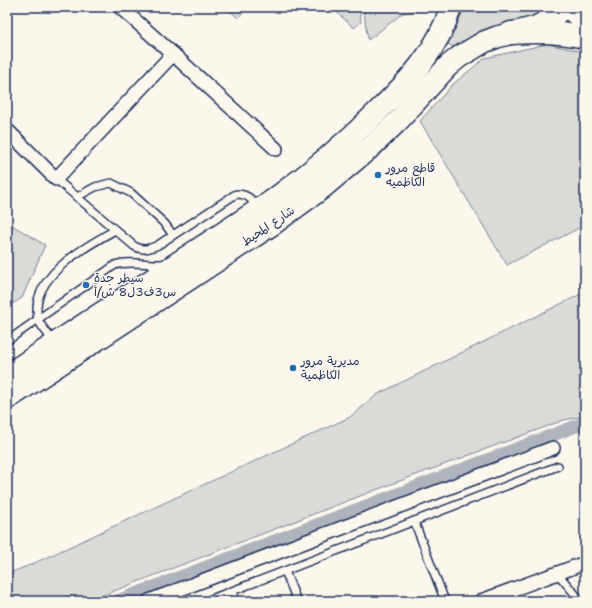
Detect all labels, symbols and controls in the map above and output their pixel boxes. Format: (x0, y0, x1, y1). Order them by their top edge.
place label: قاطع مرور الكاظميه (385, 160, 435, 190)
marker: قاطع مرور الكاظميه (373, 170, 383, 180)
street label: شارع المحيط (238, 202, 298, 250)
place label: سيطر جدة س3ف3ل8 ش/أ (94, 270, 176, 300)
marker: سيطر جدة س3ف3ل8 ش/أ (81, 280, 91, 290)
place label: مديرية مرور الكاظمية (300, 353, 359, 383)
marker: مديرية مرور الكاظمية (288, 363, 298, 373)

